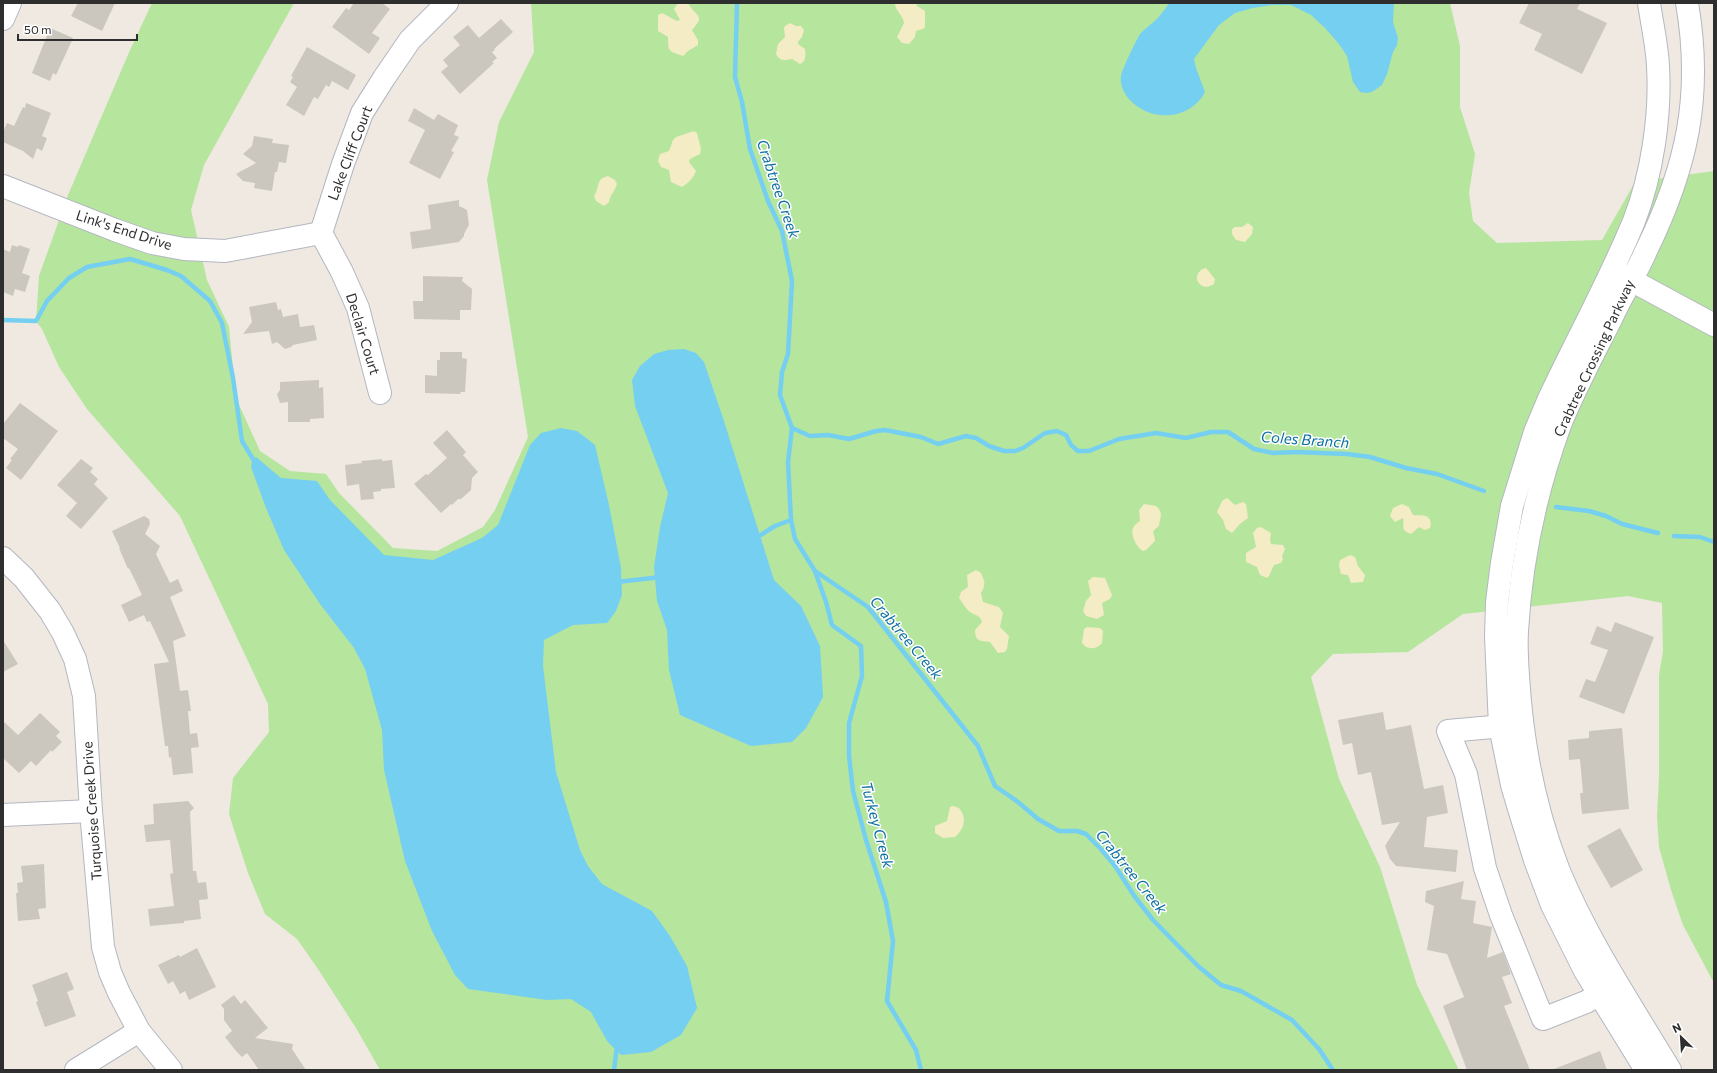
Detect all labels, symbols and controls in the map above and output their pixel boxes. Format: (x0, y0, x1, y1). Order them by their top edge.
scale bar (18, 16, 137, 42)
text: 50 m (24, 22, 52, 36)
street label: Lake Cliff Court (324, 103, 375, 203)
water label: Crabtree Creek (754, 137, 805, 241)
street label: Link's End Drive (74, 206, 174, 253)
street label: Crabtree Crossing Parkway (1550, 276, 1638, 439)
street label: Declair Court (343, 291, 384, 377)
water label: Coles Branch (1260, 427, 1350, 451)
water label: Crabtree Creek (867, 592, 947, 683)
street label: Turquoise Creek Drive (78, 741, 105, 881)
water label: Turkey Creek (858, 780, 898, 871)
water label: Crabtree Creek (1092, 826, 1172, 918)
north arrow (1661, 1017, 1701, 1057)
text: N (1670, 1020, 1683, 1035)

